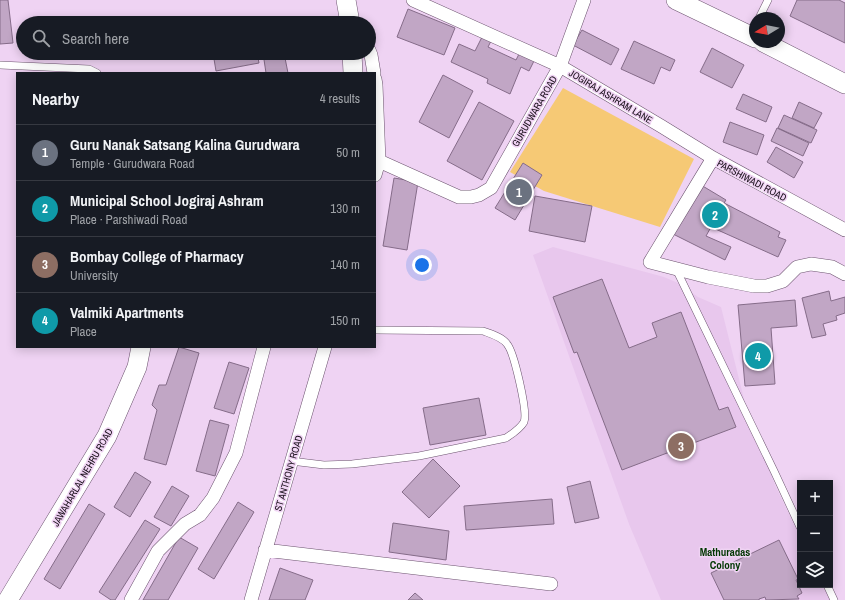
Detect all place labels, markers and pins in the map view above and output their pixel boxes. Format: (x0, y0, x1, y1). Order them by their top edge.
pin: 1 (506, 177, 532, 207)
pin: 2 (702, 200, 728, 230)
pin: 4 (745, 341, 771, 371)
pin: 3 (668, 431, 694, 461)

